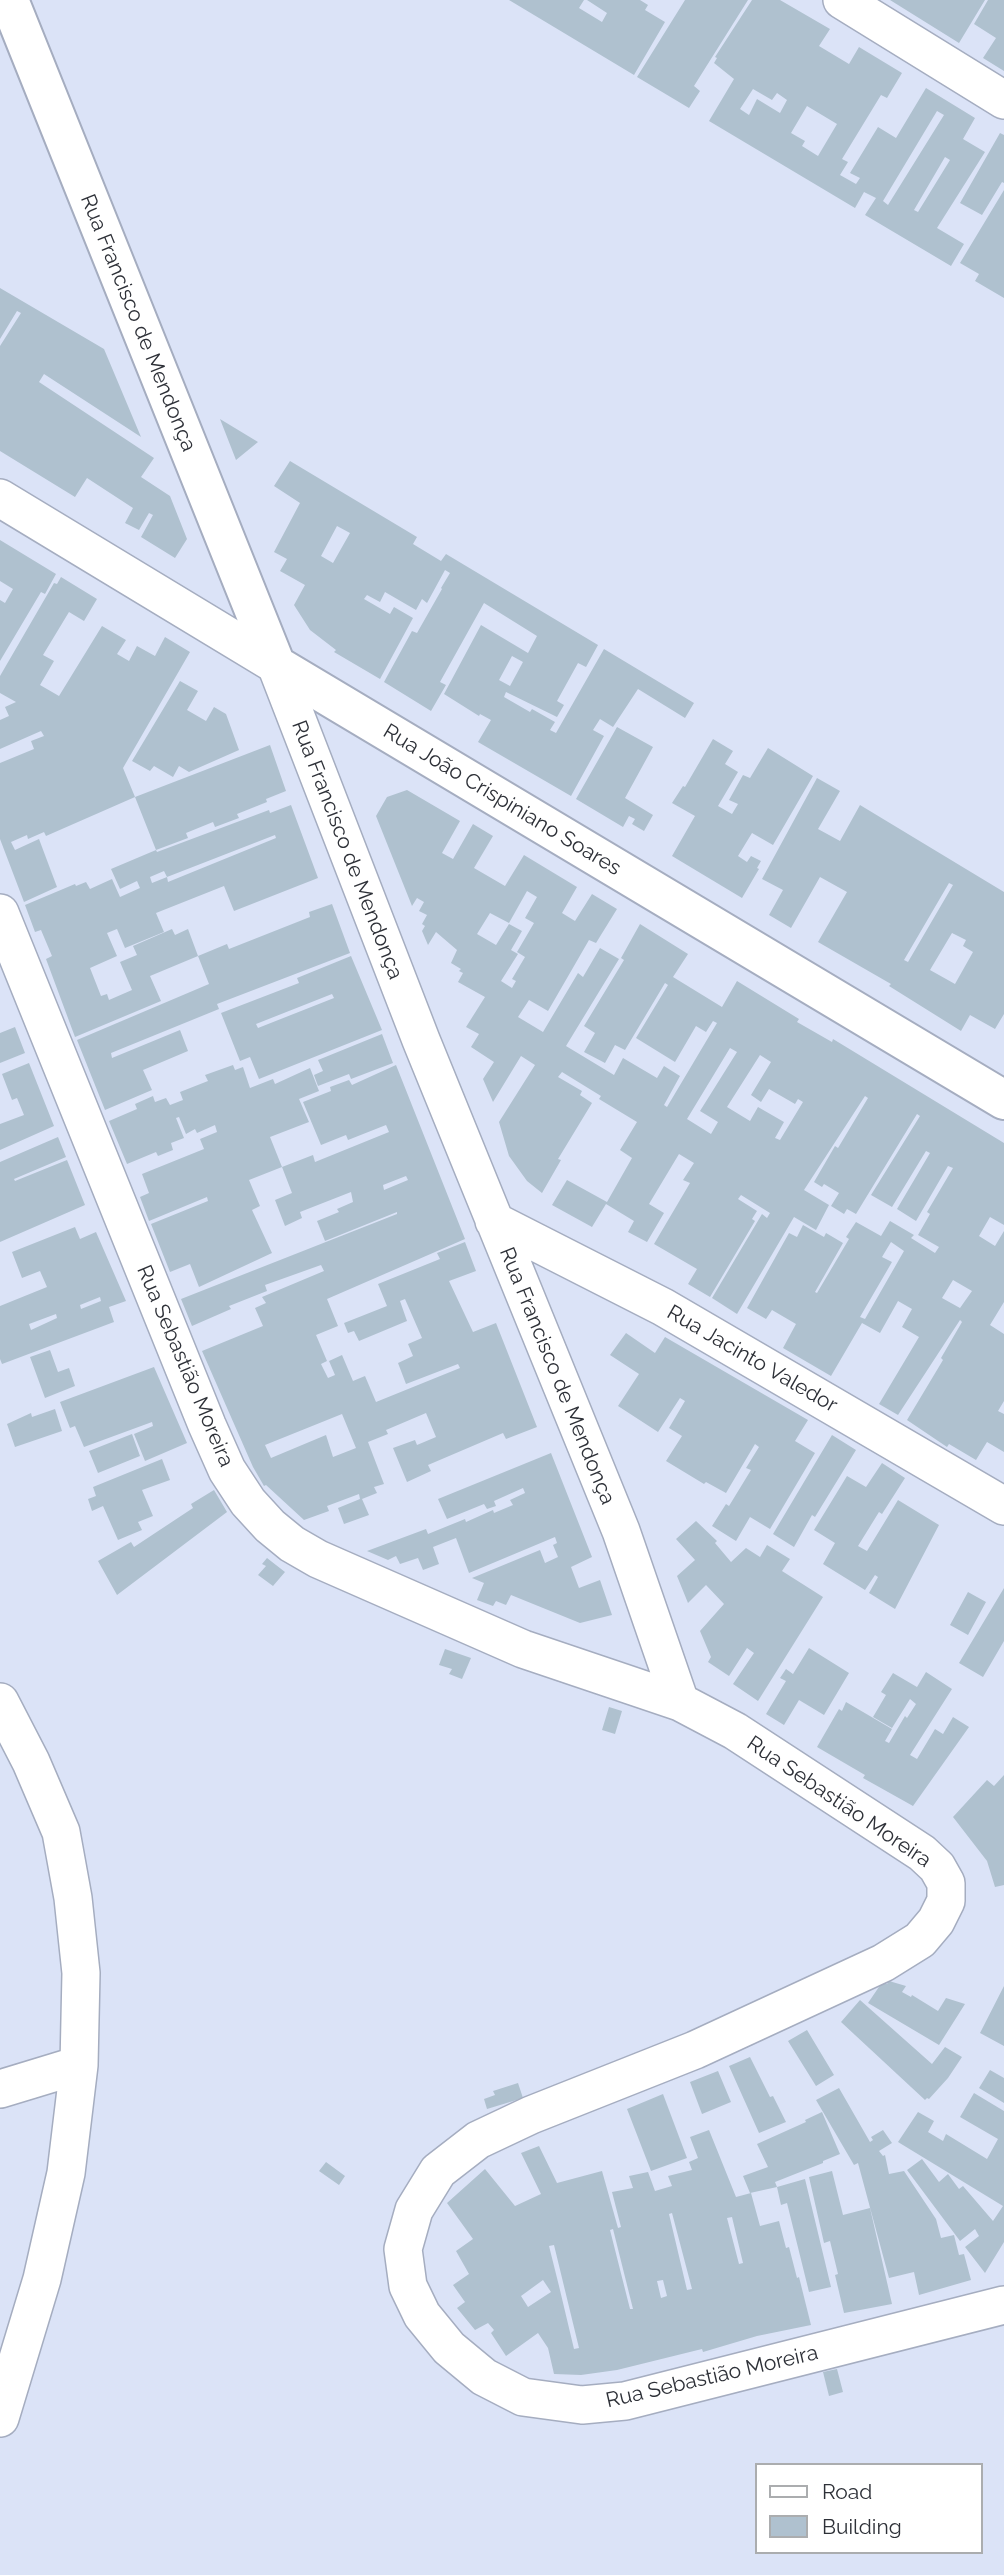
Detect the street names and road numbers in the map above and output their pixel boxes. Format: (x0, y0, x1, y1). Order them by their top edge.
street label: Rua Francisco de Mendonça (75, 191, 201, 455)
street label: Rua Francisco de Mendonça (286, 717, 408, 983)
street label: Rua João Crispiniano Soares (378, 719, 626, 881)
street label: Rua Francisco de Mendonça (494, 1244, 620, 1508)
street label: Rua Sebastião Moreira (131, 1261, 239, 1471)
street label: Rua Jacinto Valedor (662, 1300, 842, 1418)
street label: Rua Sebastião Moreira (742, 1731, 936, 1873)
street label: Rua Sebastião Moreira (604, 2340, 820, 2414)

